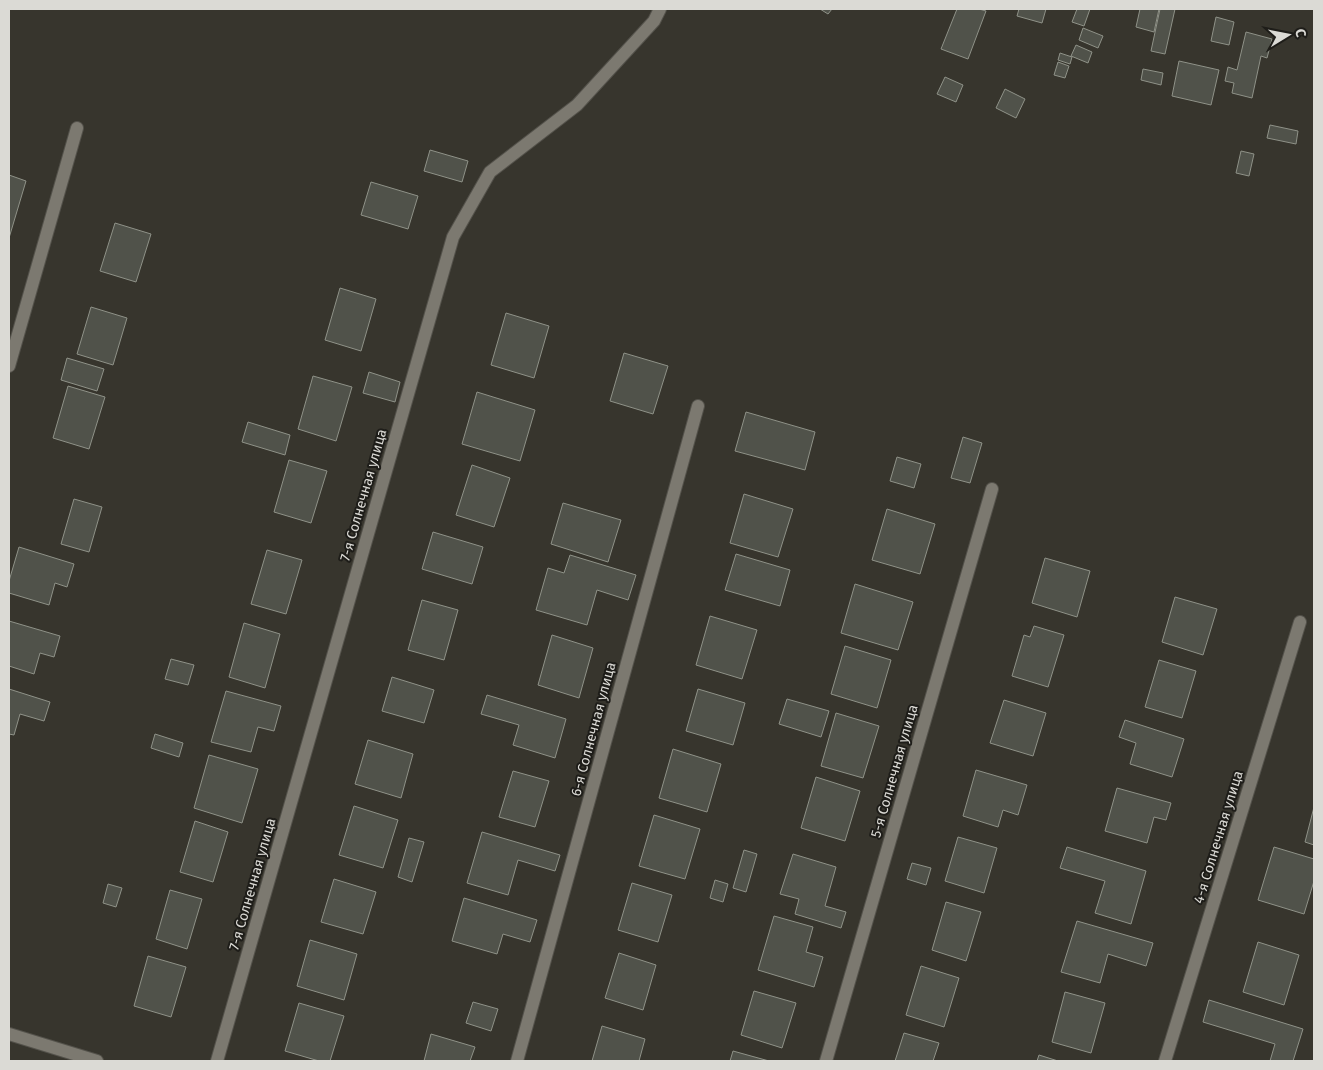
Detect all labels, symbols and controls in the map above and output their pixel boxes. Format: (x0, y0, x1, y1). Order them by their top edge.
north arrow (1263, 10, 1313, 60)
text: С (1291, 27, 1309, 38)
street label: 7-я Солнечная улица (336, 427, 390, 563)
street label: 6-я Солнечная улица (567, 660, 620, 798)
street label: 5-я Солнечная улица (867, 703, 922, 840)
street label: 4-я Солнечная улица (1190, 769, 1247, 906)
street label: 7-я Солнечная улица (225, 816, 279, 952)

